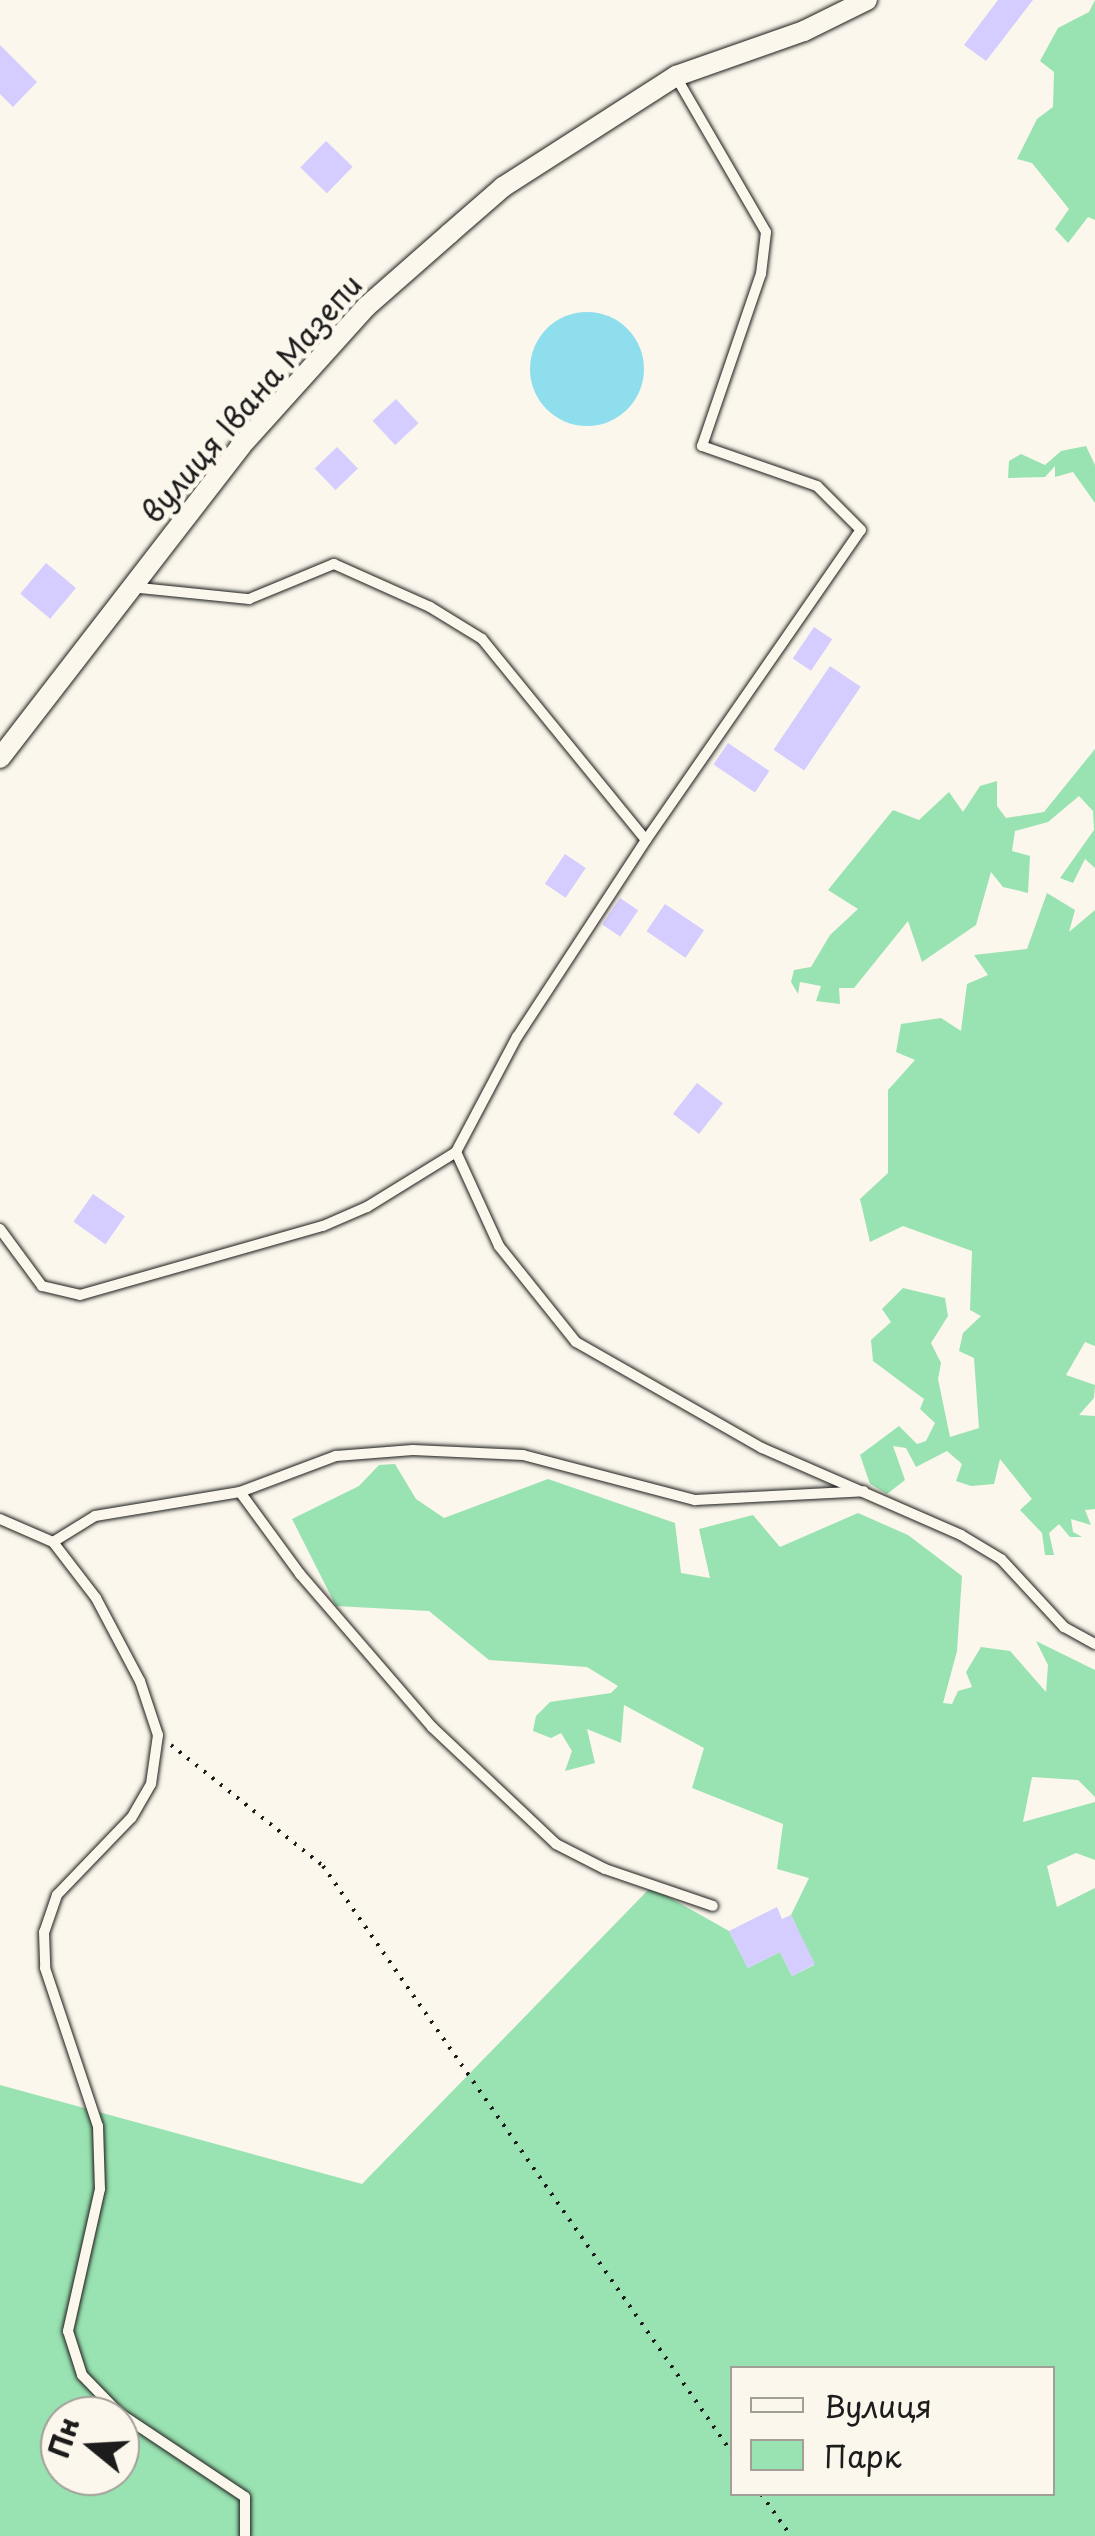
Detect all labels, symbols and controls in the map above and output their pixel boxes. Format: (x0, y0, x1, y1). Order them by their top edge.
street label: вулиця Івана Мазепи (133, 266, 369, 530)
legend (730, 2366, 1055, 2496)
text: Вулиця (824, 2383, 932, 2428)
north arrow (40, 2396, 140, 2496)
text: Пн (36, 2411, 90, 2463)
text: Парк (824, 2433, 901, 2478)

